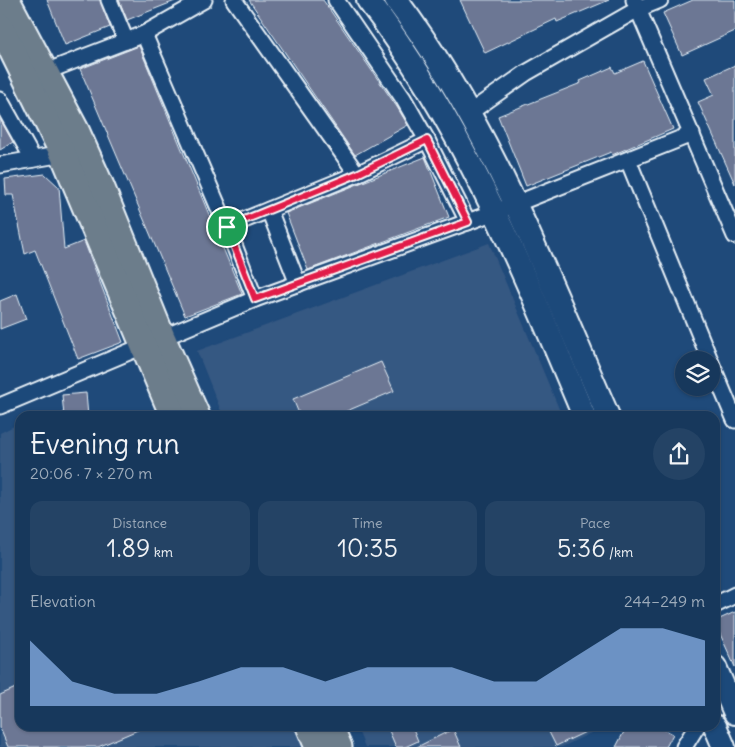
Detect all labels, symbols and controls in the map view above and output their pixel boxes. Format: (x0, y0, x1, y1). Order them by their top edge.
pin (206, 206, 248, 248)
icon: arrive (213, 213, 241, 241)
map controls (675, 351, 720, 396)
button: layers (675, 351, 720, 396)
text: Evening run (30, 426, 180, 462)
button: share (653, 428, 705, 480)
text: 20:06 · 7 × 270 m (30, 463, 152, 483)
text: Distance (112, 514, 167, 532)
text: Time (352, 514, 383, 532)
text: Pace (580, 514, 610, 532)
text: 1.89 (107, 532, 150, 564)
text: 10:35 (337, 532, 398, 564)
text: 5:36 (557, 532, 606, 564)
text: km (150, 543, 173, 561)
text: /km (606, 543, 633, 561)
text: Elevation (30, 591, 96, 611)
text: 244–249 m (624, 591, 705, 611)

